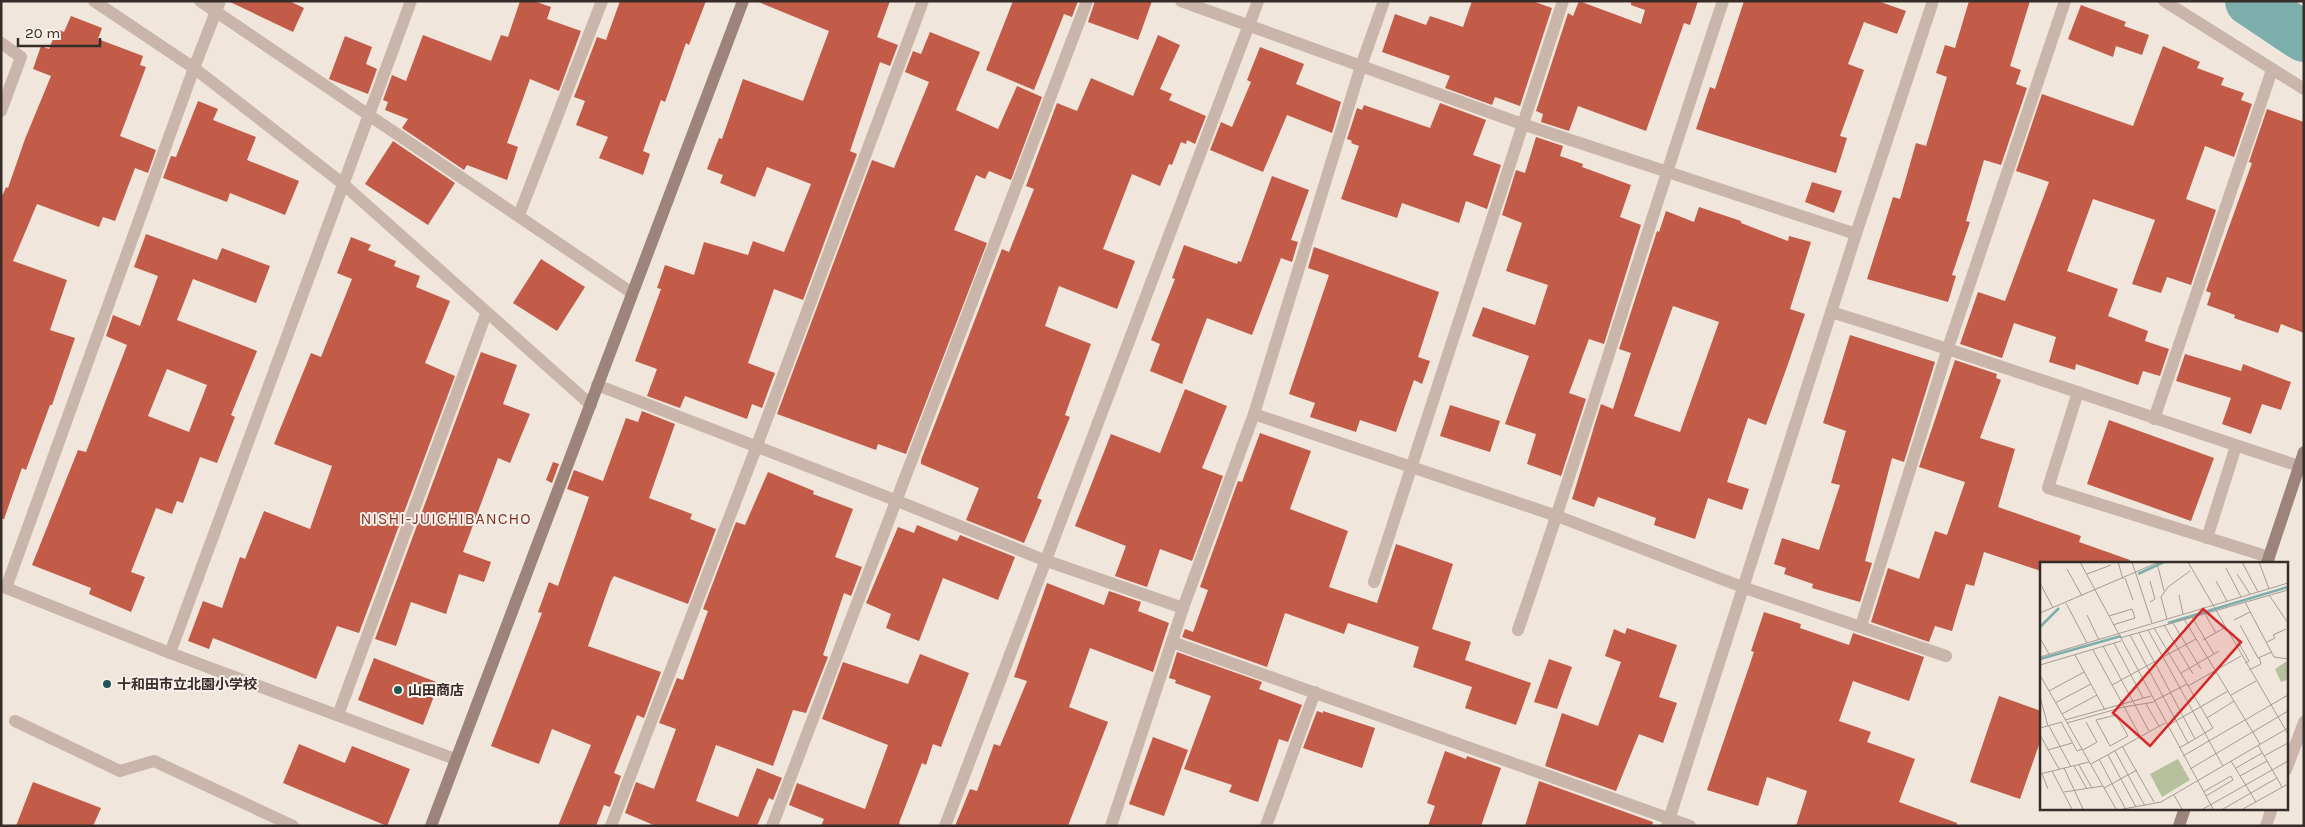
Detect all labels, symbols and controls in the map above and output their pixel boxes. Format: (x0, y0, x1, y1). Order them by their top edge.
scale bar (18, 15, 100, 47)
text: 20 m (25, 24, 60, 42)
district label: NISHI-JUICHIBANCHO (360, 509, 532, 528)
inset map (2040, 562, 2288, 810)
place label: 十和田市立北園小学校 (117, 676, 257, 693)
marker: 十和田市立北園小学校 (101, 678, 113, 690)
place label: 山田商店 (408, 682, 464, 699)
marker: 山田商店 (392, 684, 404, 696)

